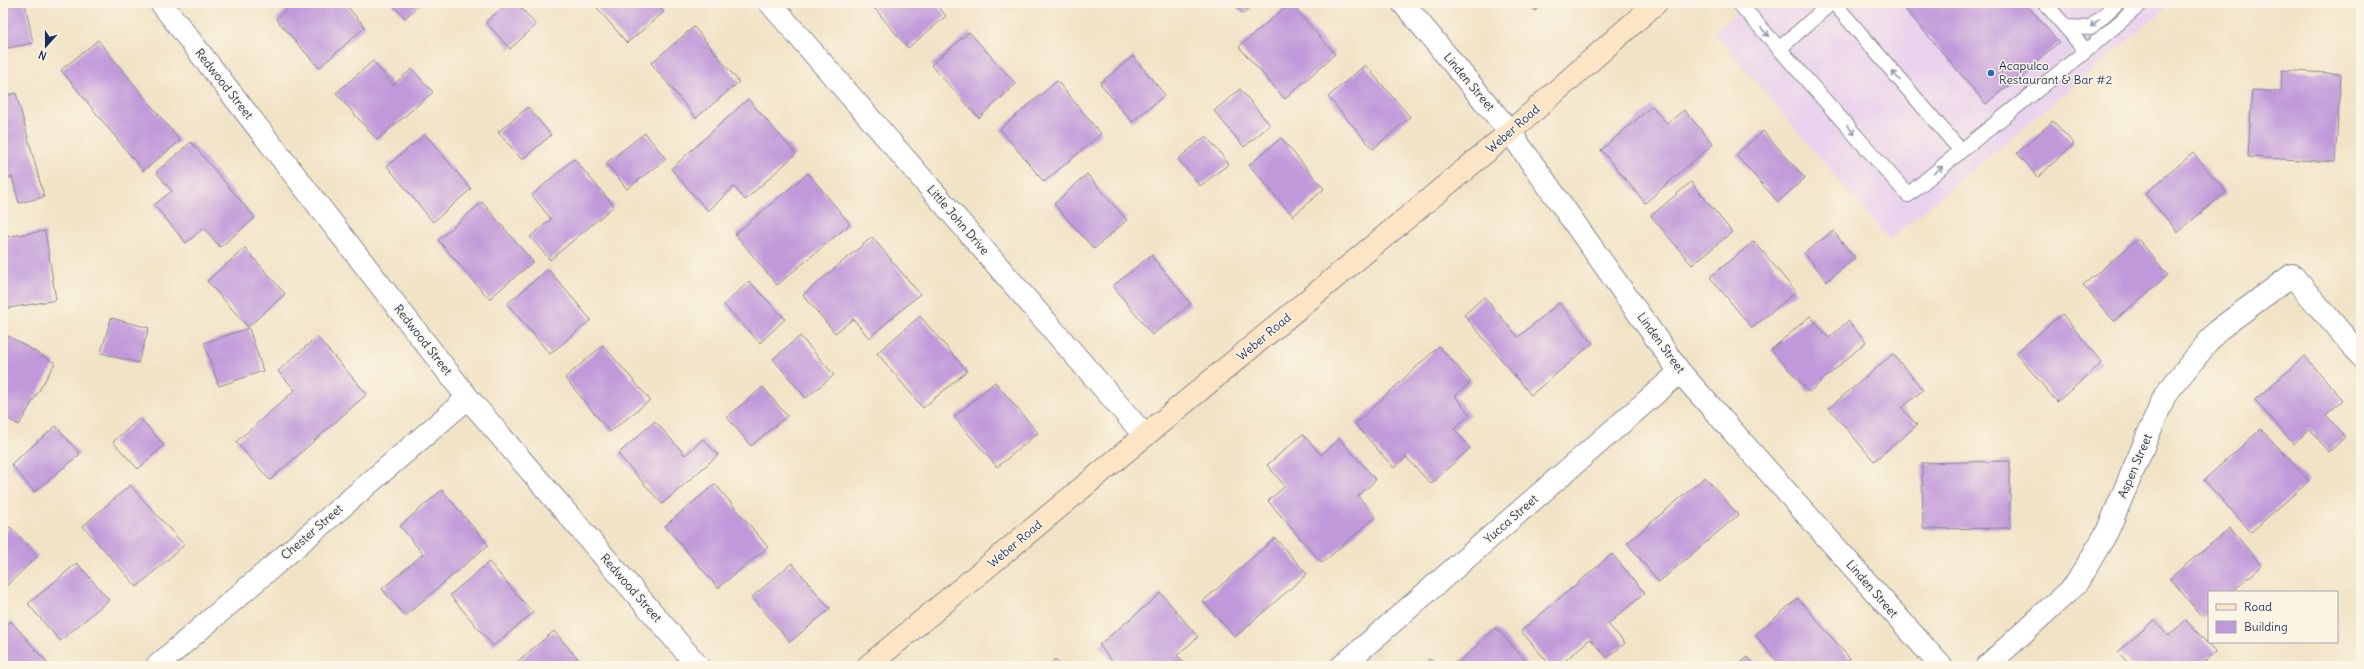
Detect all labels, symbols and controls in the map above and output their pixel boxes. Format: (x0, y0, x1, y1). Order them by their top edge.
one-way arrow (2090, 19, 2100, 28)
north arrow (26, 26, 66, 66)
one-way arrow (1760, 27, 1769, 37)
street label: Redwood Street (192, 45, 257, 122)
text: N (36, 47, 48, 63)
street label: Linden Street (1441, 49, 1498, 114)
place label: Acapulco Restaurant & Bar #2 (1999, 58, 2113, 87)
marker: Acapulco Restaurant & Bar #2 (1986, 68, 1996, 78)
one-way arrow (1892, 70, 1901, 81)
street label: Weber Road (1483, 101, 1542, 156)
one-way arrow (1846, 125, 1855, 135)
one-way arrow (1933, 166, 1943, 175)
street label: Little John Drive (924, 182, 993, 258)
street label: Redwood Street (391, 301, 456, 378)
street label: Linden Street (1634, 309, 1688, 376)
street label: Weber Road (1234, 310, 1294, 364)
street label: Aspen Street (2114, 431, 2155, 500)
street label: Yucca Street (1481, 491, 1541, 546)
street label: Chester Street (278, 501, 346, 563)
street label: Weber Road (985, 517, 1045, 571)
street label: Redwood Street (598, 550, 665, 625)
street label: Linden Street (1843, 557, 1901, 621)
legend (2208, 591, 2338, 643)
text: Road (2244, 599, 2272, 614)
text: Building (2244, 619, 2288, 634)

